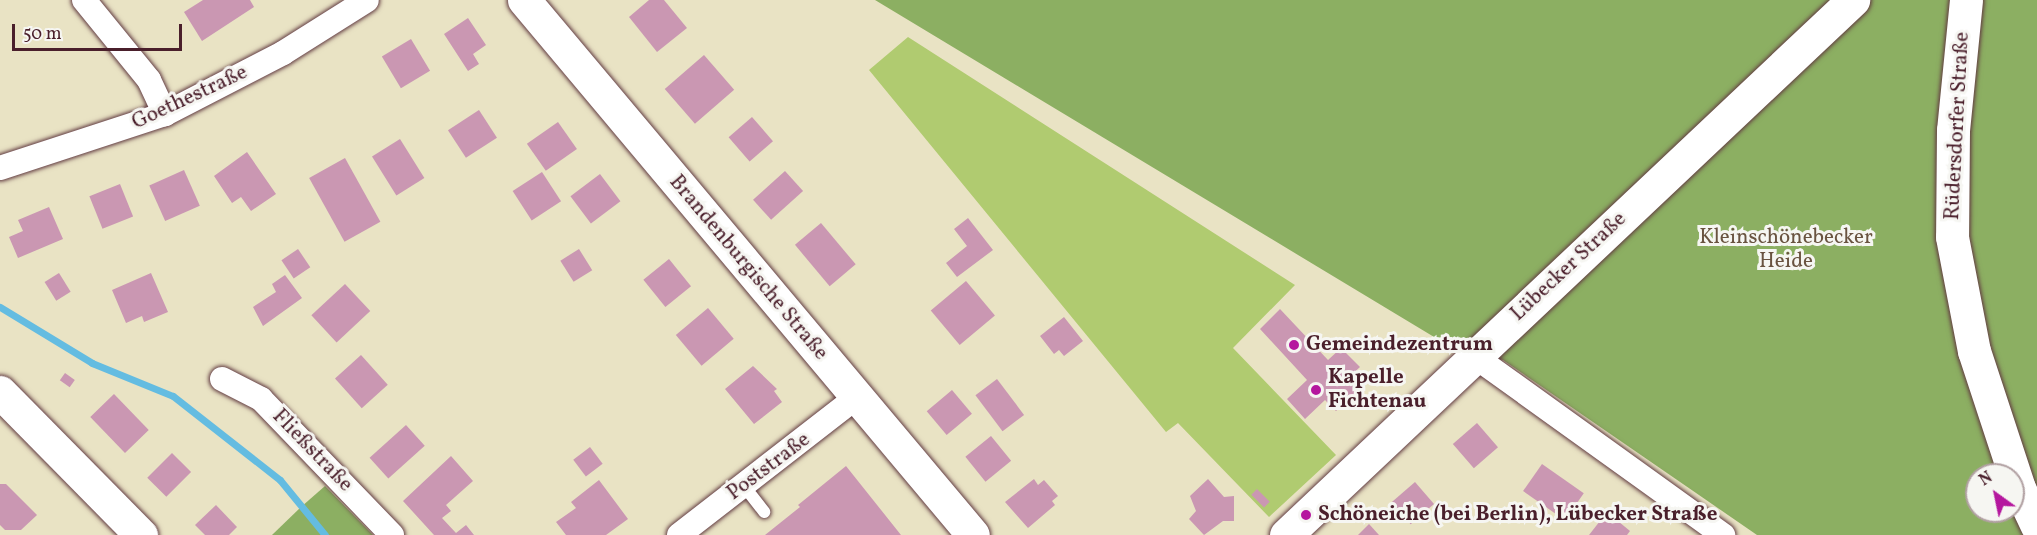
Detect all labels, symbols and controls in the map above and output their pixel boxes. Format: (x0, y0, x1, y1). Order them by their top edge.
scale bar (15, 12, 184, 50)
text: 50 m (23, 22, 62, 47)
street label: Rüdersdorfer Straße (1940, 31, 1976, 221)
street label: Goethestraße (128, 60, 252, 136)
street label: Brandenburgische Straße (663, 170, 833, 366)
street label: Lübecker Straße (1506, 207, 1632, 327)
park label: Kleinschönebecker Heide (1699, 225, 1873, 275)
place label: Gemeindezentrum (1306, 332, 1493, 358)
marker: Gemeindezentrum (1287, 338, 1301, 352)
place label: Kapelle Fichtenau (1328, 365, 1426, 415)
marker: Kapelle Fichtenau (1309, 383, 1323, 397)
street label: Fließstraße (266, 404, 358, 498)
street label: Poststraße (723, 428, 815, 506)
north arrow (1965, 463, 2025, 523)
text: N (1975, 467, 1997, 492)
place label: Schöneiche (bei Berlin), Lübecker Straße (1318, 502, 1717, 528)
marker: Schöneiche (bei Berlin), Lübecker Straße (1299, 508, 1313, 522)

